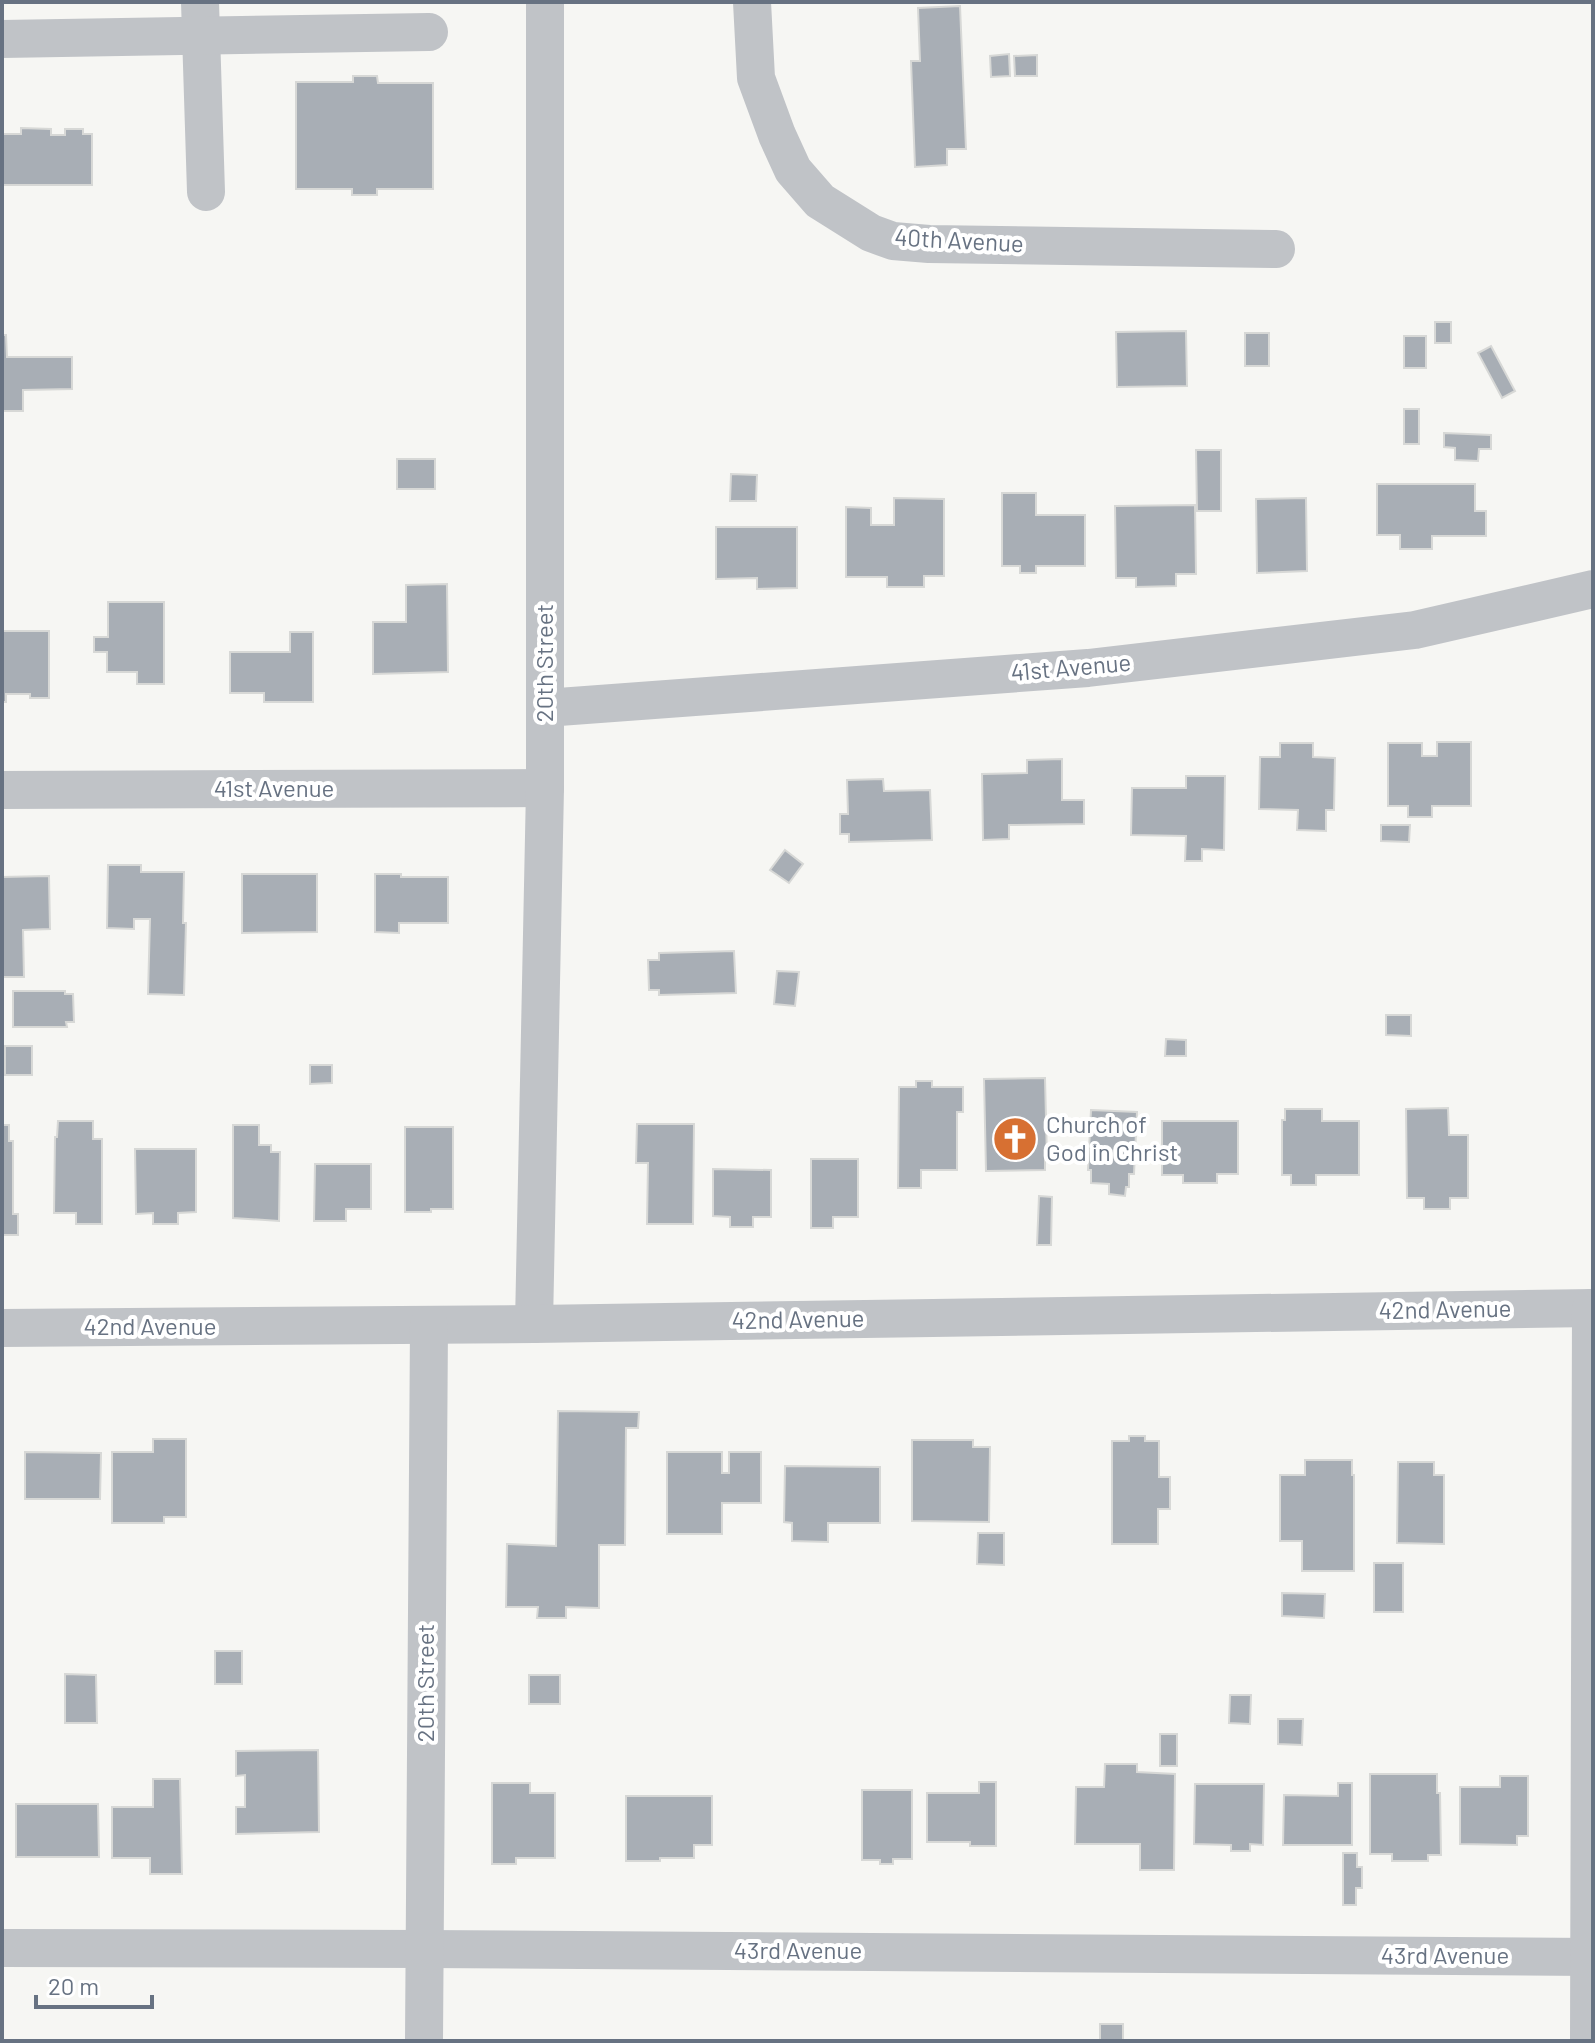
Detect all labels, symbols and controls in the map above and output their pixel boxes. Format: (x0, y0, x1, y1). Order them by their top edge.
street label: 40th Avenue (894, 222, 1025, 257)
street label: 20th Street (529, 604, 558, 722)
street label: 41st Avenue (1009, 647, 1132, 686)
street label: 41st Avenue (214, 773, 334, 802)
place label: Church of God in Christ (1046, 1109, 1178, 1166)
church icon: Church of God in Christ (991, 1115, 1039, 1163)
street label: 42nd Avenue (1378, 1293, 1512, 1324)
street label: 42nd Avenue (731, 1303, 865, 1334)
street label: 42nd Avenue (83, 1311, 217, 1340)
street label: 20th Street (410, 1624, 439, 1742)
street label: 43rd Avenue (734, 1935, 862, 1964)
street label: 43rd Avenue (1381, 1940, 1509, 1969)
scale bar (36, 1959, 152, 2009)
text: 20 m (48, 1971, 99, 2000)

